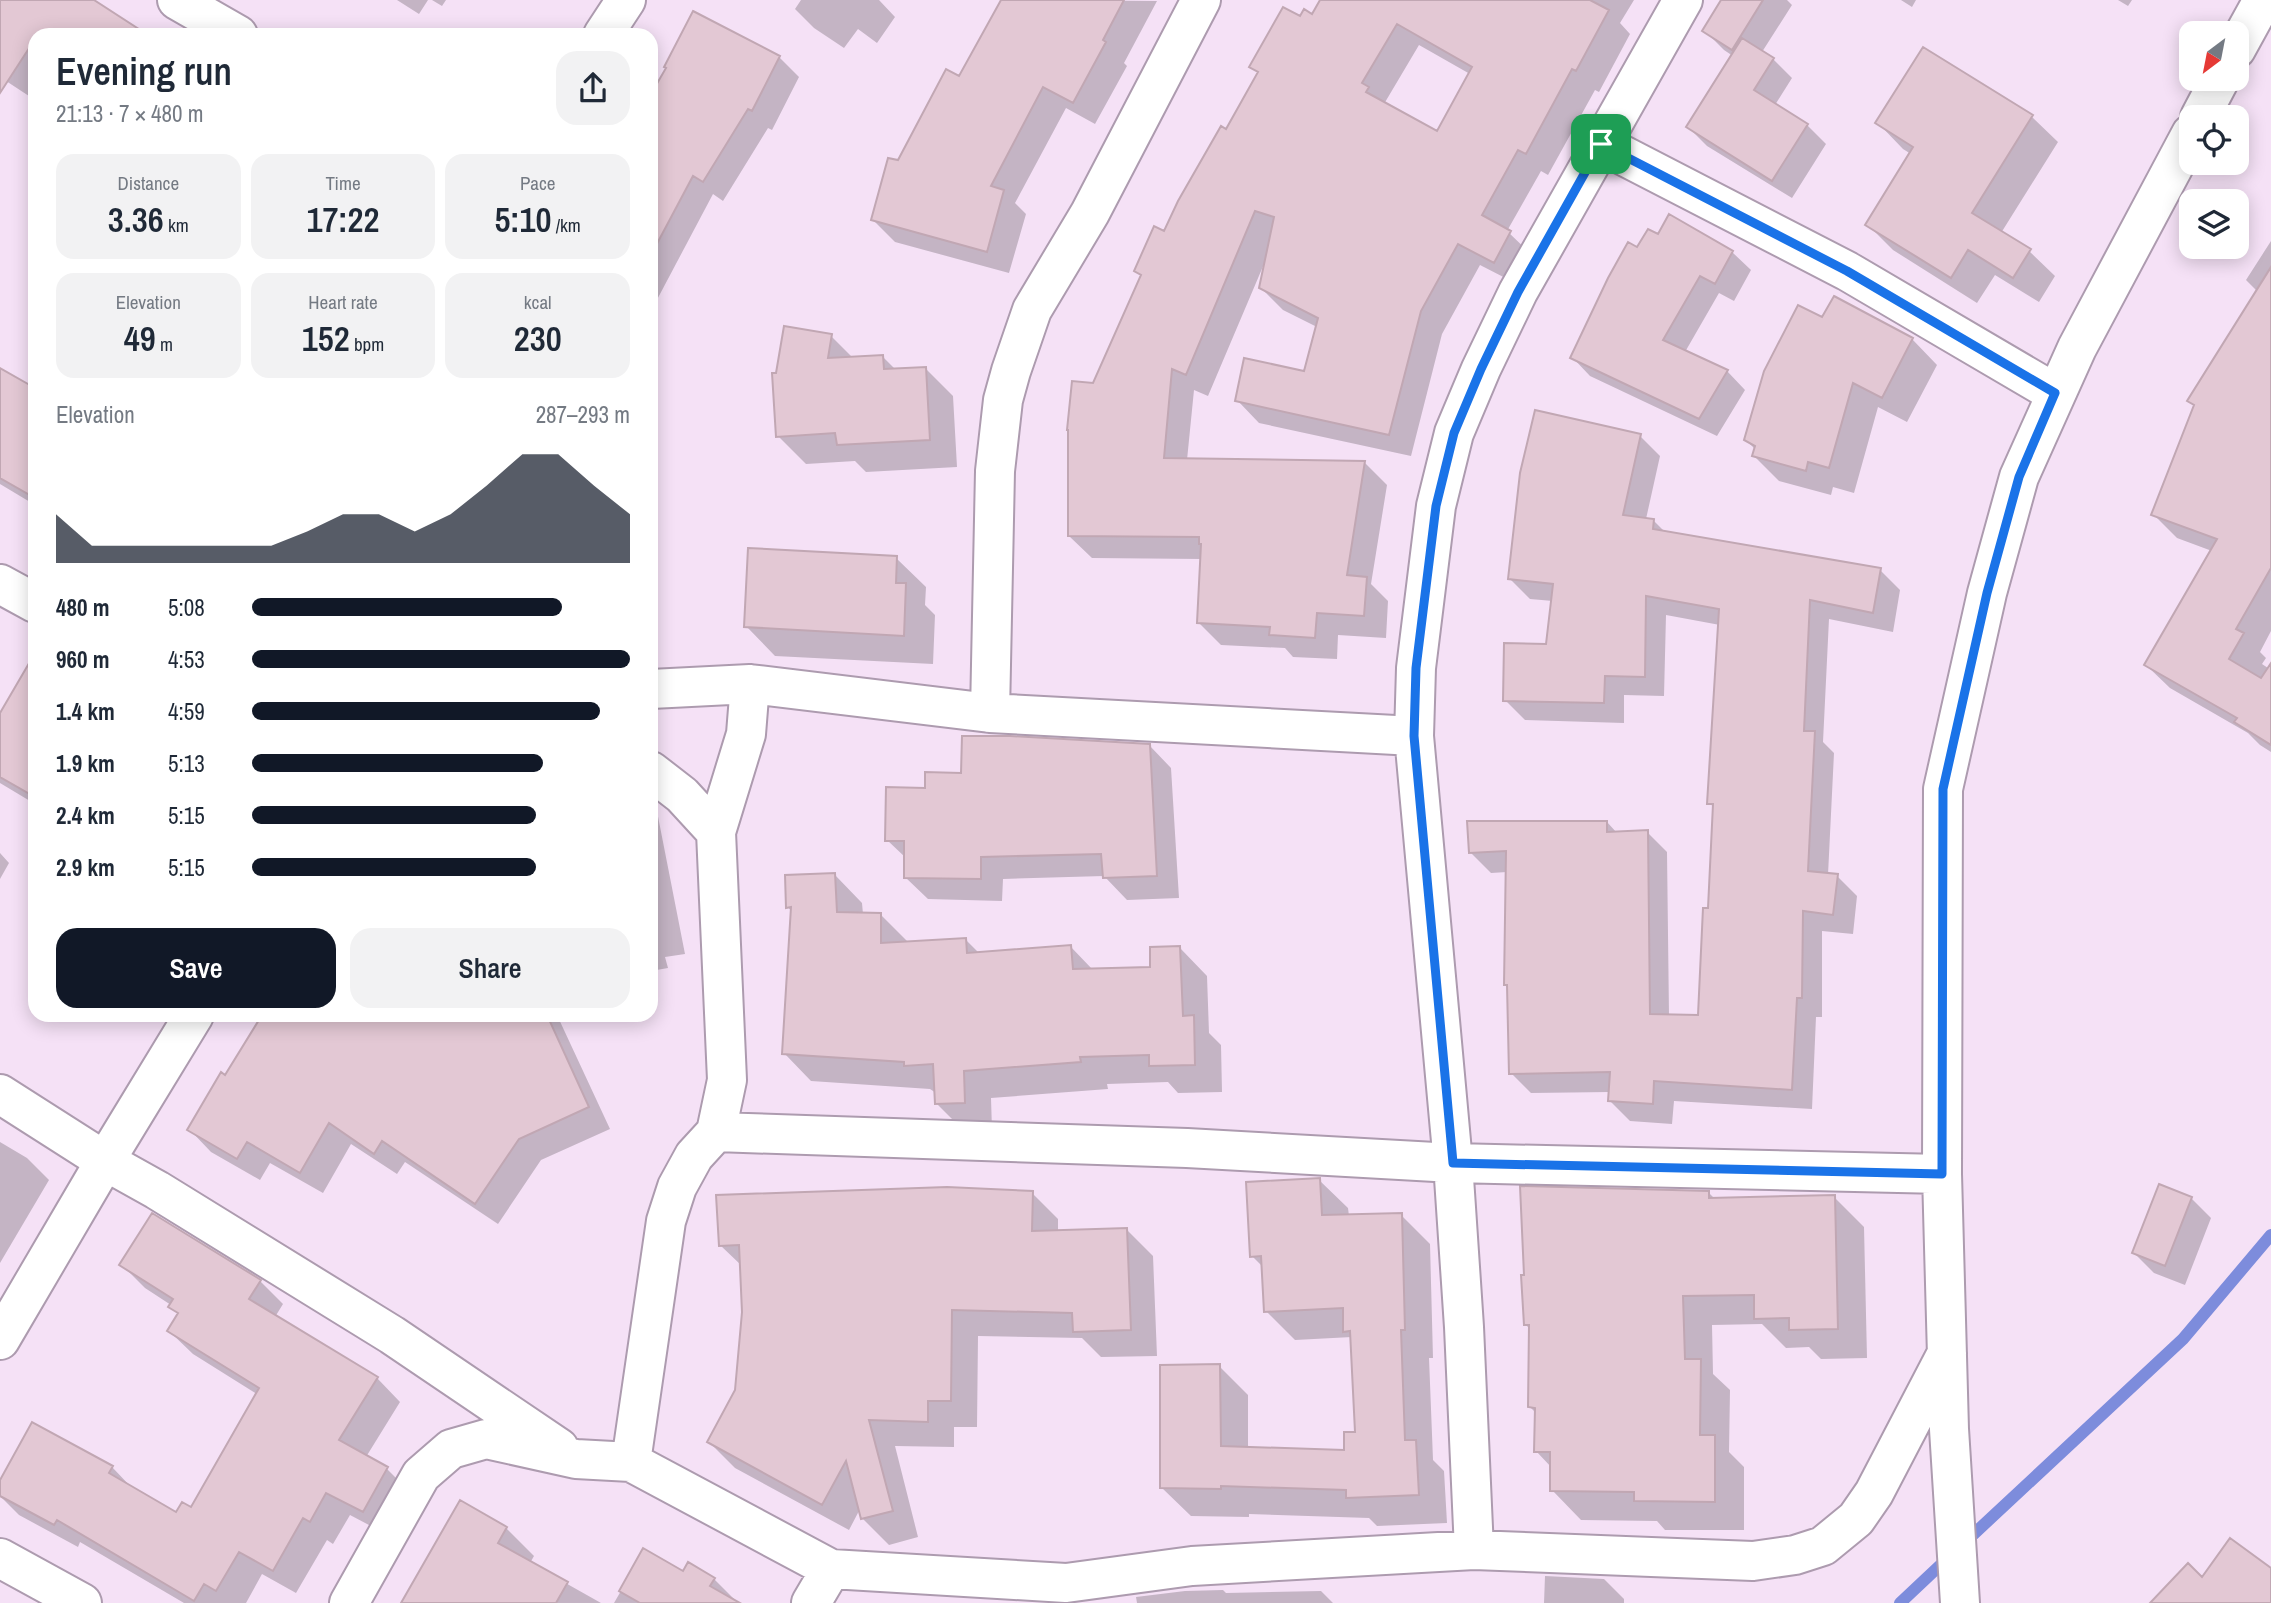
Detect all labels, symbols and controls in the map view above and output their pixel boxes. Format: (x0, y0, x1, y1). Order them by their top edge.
north arrow (2179, 21, 2249, 91)
map controls (2179, 21, 2249, 259)
text: Evening run (56, 46, 232, 97)
button: share (556, 51, 630, 125)
text: 21:13 · 7 × 480 m (56, 98, 203, 129)
button: locate (2179, 105, 2249, 175)
pin (1571, 114, 1631, 174)
icon: arrive (1582, 125, 1620, 163)
text: Distance (118, 170, 179, 196)
text: Time (325, 170, 361, 196)
text: Pace (520, 170, 555, 196)
button: layers (2179, 189, 2249, 259)
text: 3.36 (108, 196, 164, 243)
text: 17:22 (307, 196, 379, 243)
text: 5:10 (494, 196, 551, 243)
text: km (164, 212, 189, 238)
text: /km (551, 212, 581, 238)
text: Elevation (116, 289, 181, 315)
text: Heart rate (308, 289, 378, 315)
text: kcal (524, 289, 552, 315)
text: 49 (124, 315, 156, 362)
text: 152 (302, 315, 350, 362)
text: 230 (514, 315, 562, 362)
text: m (156, 331, 173, 357)
text: bpm (350, 331, 384, 357)
text: Elevation (56, 399, 135, 430)
text: 287–293 m (536, 399, 630, 430)
text: 480 m (56, 592, 109, 623)
text: 5:08 (168, 592, 205, 623)
text: 960 m (56, 644, 109, 675)
text: 4:53 (168, 644, 205, 675)
text: 1.4 km (56, 696, 115, 727)
text: 4:59 (168, 696, 205, 727)
text: 1.9 km (56, 748, 115, 779)
text: 5:13 (168, 748, 205, 779)
text: 2.4 km (56, 800, 115, 831)
text: 5:15 (168, 800, 205, 831)
text: 2.9 km (56, 852, 115, 883)
text: 5:15 (168, 852, 205, 883)
button: Save (56, 928, 336, 1008)
button: Share (350, 928, 630, 1008)

